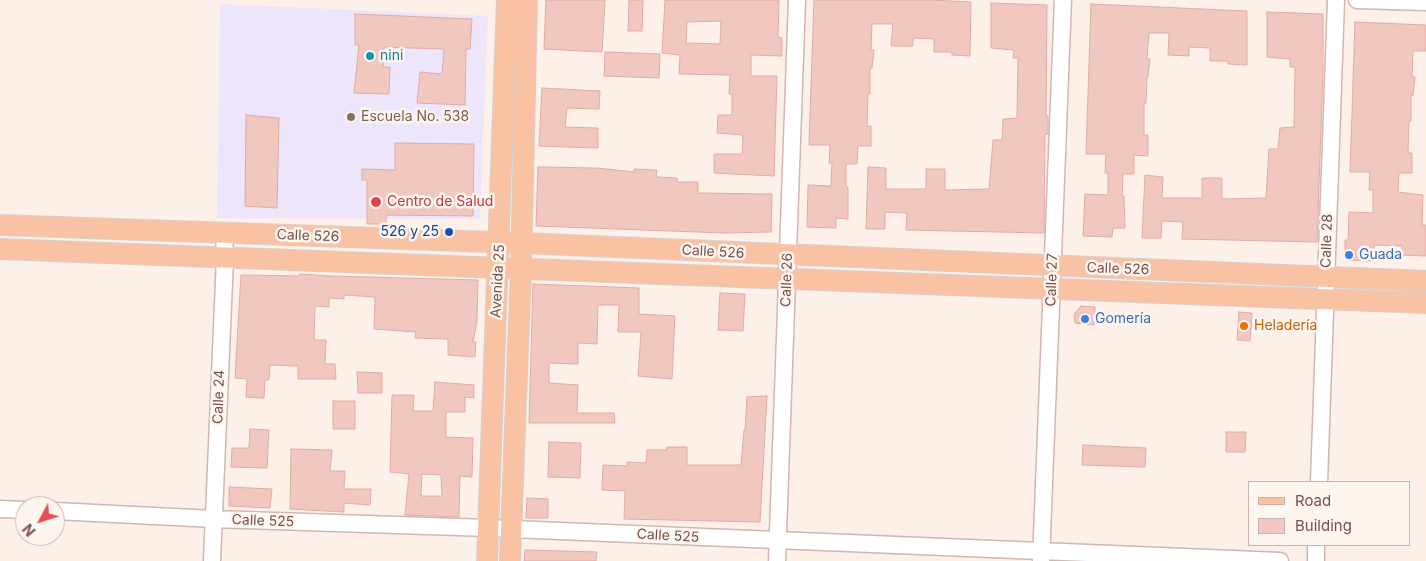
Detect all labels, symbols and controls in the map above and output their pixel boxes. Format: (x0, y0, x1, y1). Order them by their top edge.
place label: nini (380, 48, 403, 64)
marker: nini (364, 50, 376, 62)
place label: Escuela No. 538 (361, 109, 469, 125)
marker: Escuela No. 538 (345, 111, 357, 123)
place label: Centro de Salud (387, 194, 493, 210)
marker: Centro de Salud (369, 195, 383, 209)
street label: Calle 28 (1318, 214, 1336, 268)
place label: 526 y 25 (380, 224, 439, 240)
marker: 526 y 25 (443, 226, 455, 238)
street label: Calle 526 (276, 227, 340, 245)
street label: Calle 526 (681, 242, 745, 262)
street label: Avenida 25 (488, 244, 508, 318)
place label: Guada (1359, 247, 1402, 263)
marker: Guada (1343, 249, 1355, 261)
street label: Calle 26 (778, 253, 796, 307)
street label: Calle 27 (1043, 253, 1061, 307)
street label: Calle 526 (1086, 260, 1150, 278)
place label: Gomería (1095, 311, 1151, 327)
marker: Gomería (1079, 313, 1091, 325)
place label: Heladería (1254, 318, 1317, 334)
marker: Heladería (1238, 320, 1250, 332)
street label: Calle 24 (210, 370, 228, 424)
legend (1248, 481, 1411, 546)
text: Road (1295, 491, 1331, 510)
north arrow (15, 496, 65, 546)
street label: Calle 525 (231, 512, 295, 530)
text: Building (1295, 516, 1352, 535)
text: N (19, 521, 39, 540)
street label: Calle 525 (636, 526, 700, 546)

